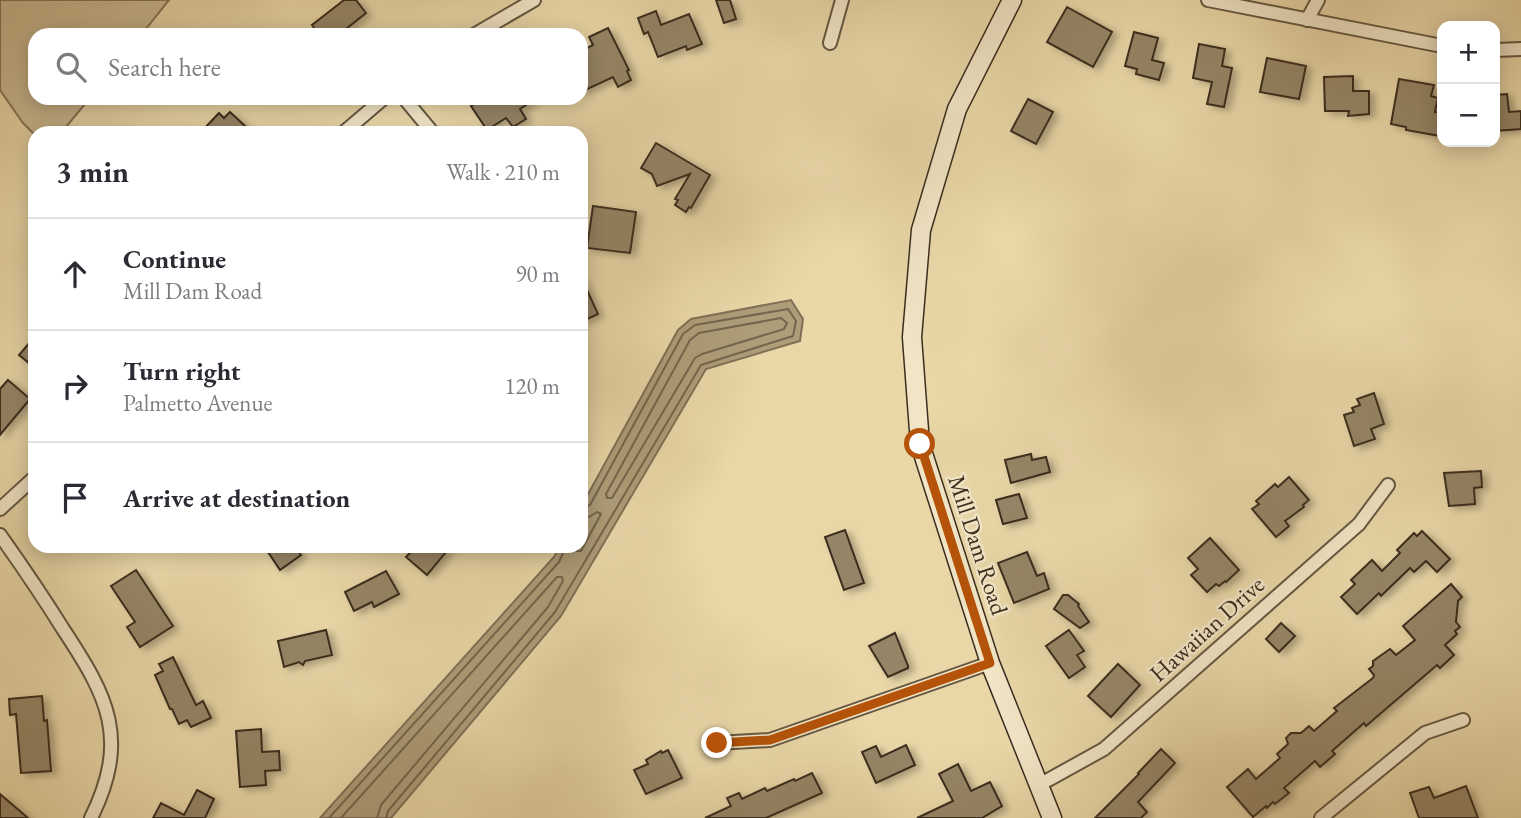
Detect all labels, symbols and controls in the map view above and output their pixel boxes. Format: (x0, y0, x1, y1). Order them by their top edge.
map controls (1437, 21, 1500, 147)
button: + (1437, 21, 1500, 84)
search box (28, 28, 588, 105)
icon: search (52, 48, 90, 86)
text: Search here (108, 50, 221, 84)
button: − (1437, 84, 1500, 147)
text: 3 min (56, 152, 129, 191)
text: Walk · 210 m (446, 157, 560, 187)
text: Continue (123, 242, 226, 276)
icon: ahead (56, 255, 94, 293)
text: 90 m (515, 259, 560, 289)
text: Mill Dam Road (123, 276, 262, 306)
text: Turn right (123, 354, 241, 388)
icon: right (56, 367, 94, 405)
text: 120 m (504, 371, 560, 401)
text: Palmetto Avenue (123, 388, 273, 418)
route start (904, 428, 935, 459)
street label: Mill Dam Road (941, 471, 1016, 619)
icon: arrive (56, 479, 94, 517)
text: Arrive at destination (123, 481, 350, 515)
street label: Hawaiian Drive (1143, 569, 1271, 688)
route end (701, 727, 732, 758)

